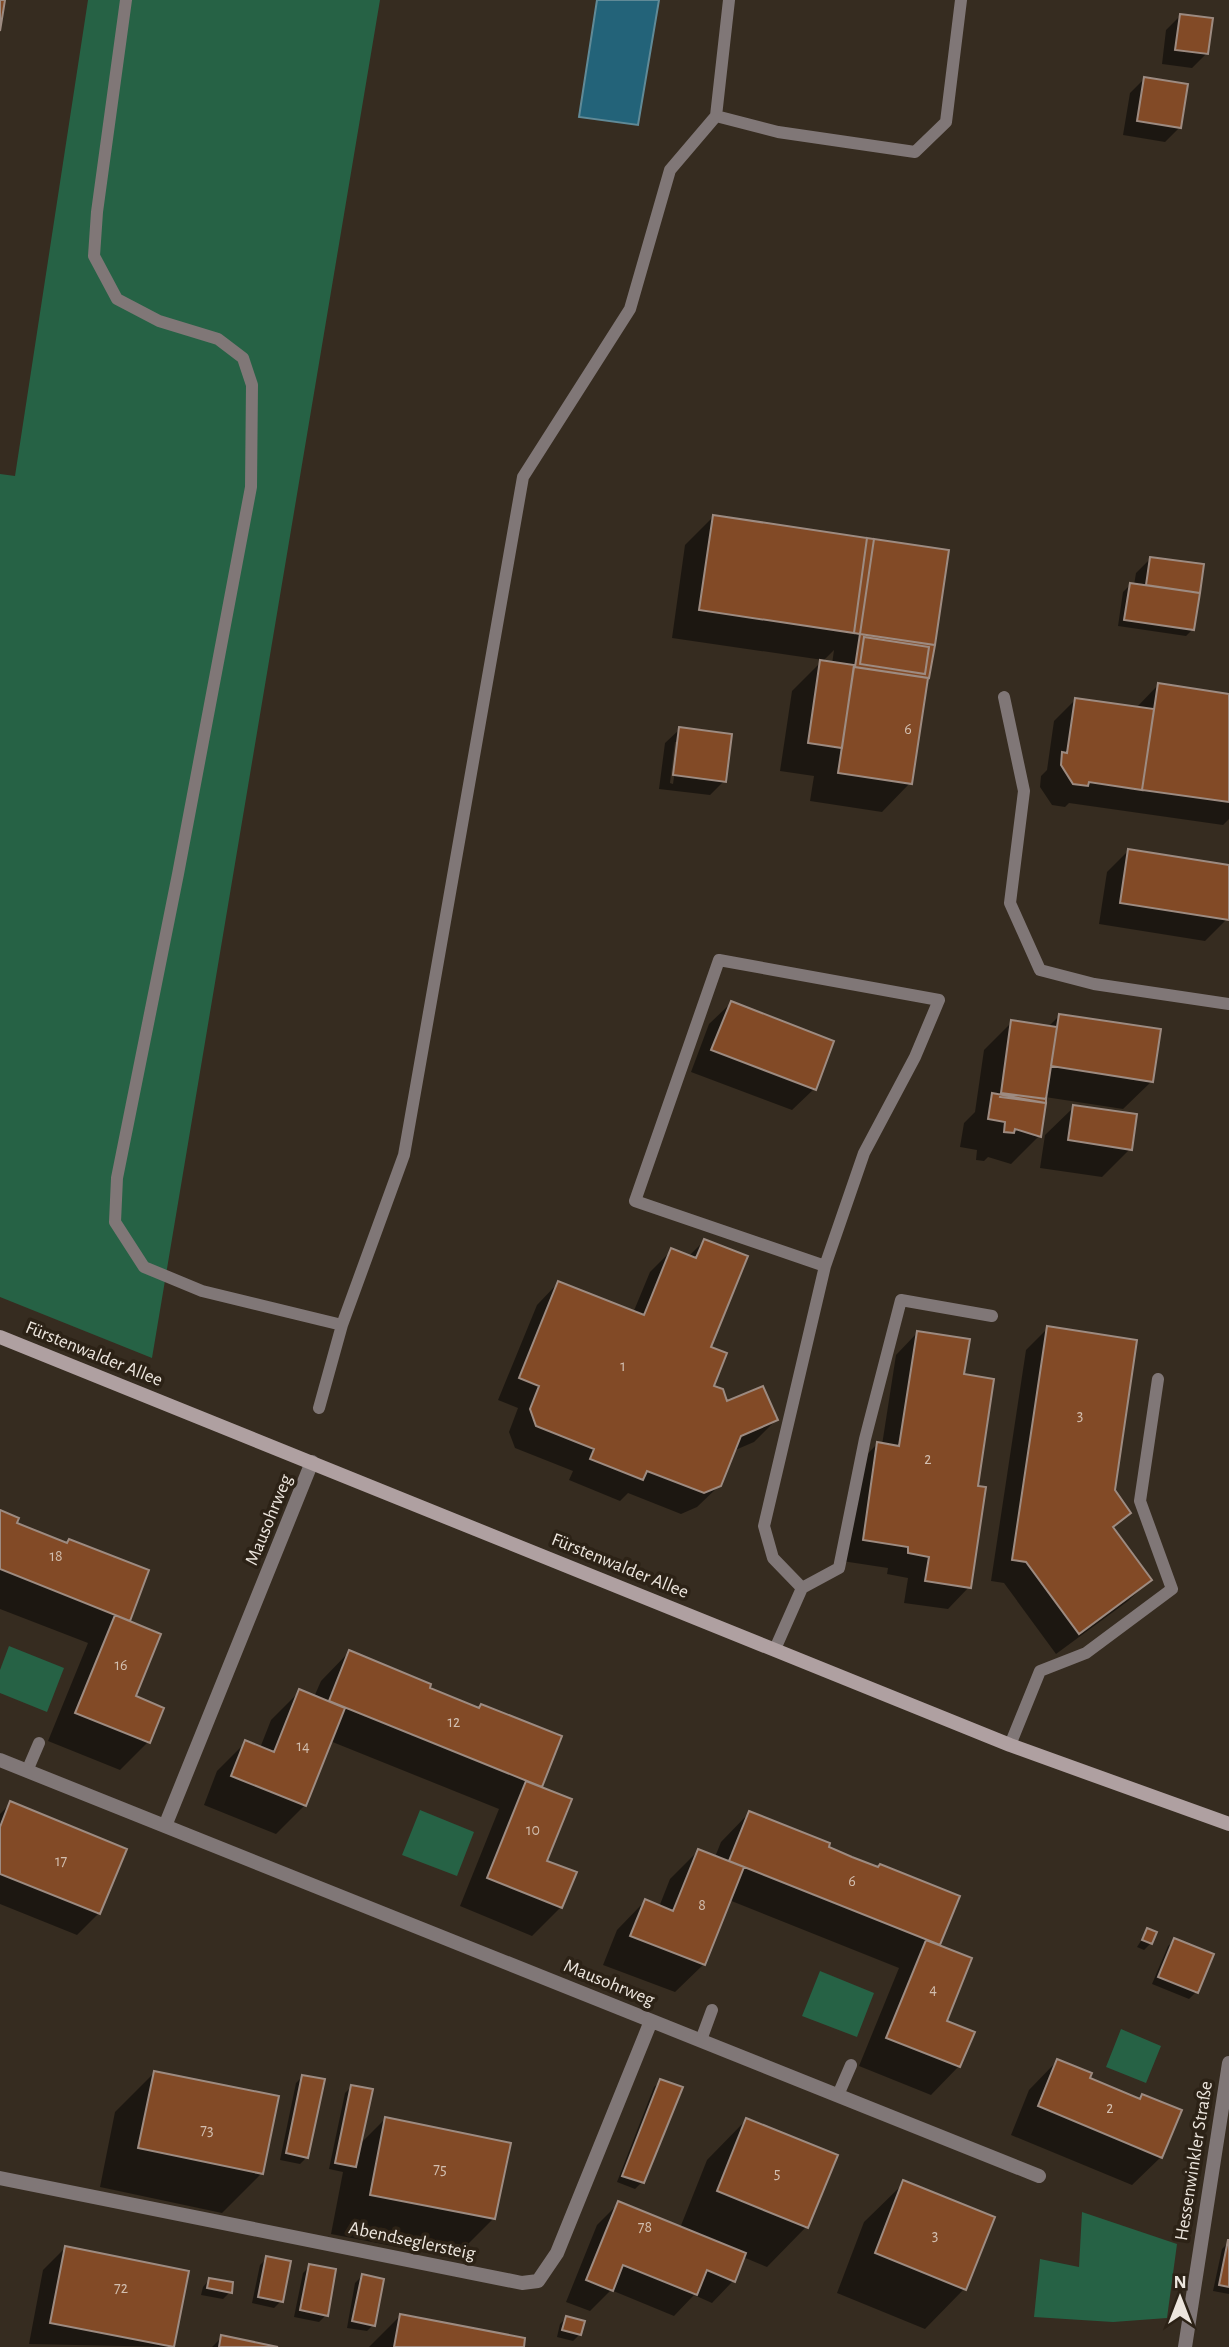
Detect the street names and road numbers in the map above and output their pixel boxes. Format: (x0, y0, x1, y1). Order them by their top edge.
street label: Fürstenwalder Allee (23, 1318, 165, 1390)
street label: Mausohrweg (242, 1471, 296, 1568)
street label: Fürstenwalder Allee (549, 1530, 691, 1602)
street label: Mausohrweg (561, 1956, 658, 2010)
street label: Hessenwinkler Straße (1172, 2080, 1216, 2242)
street label: Abendseglersteig (347, 2218, 478, 2264)

